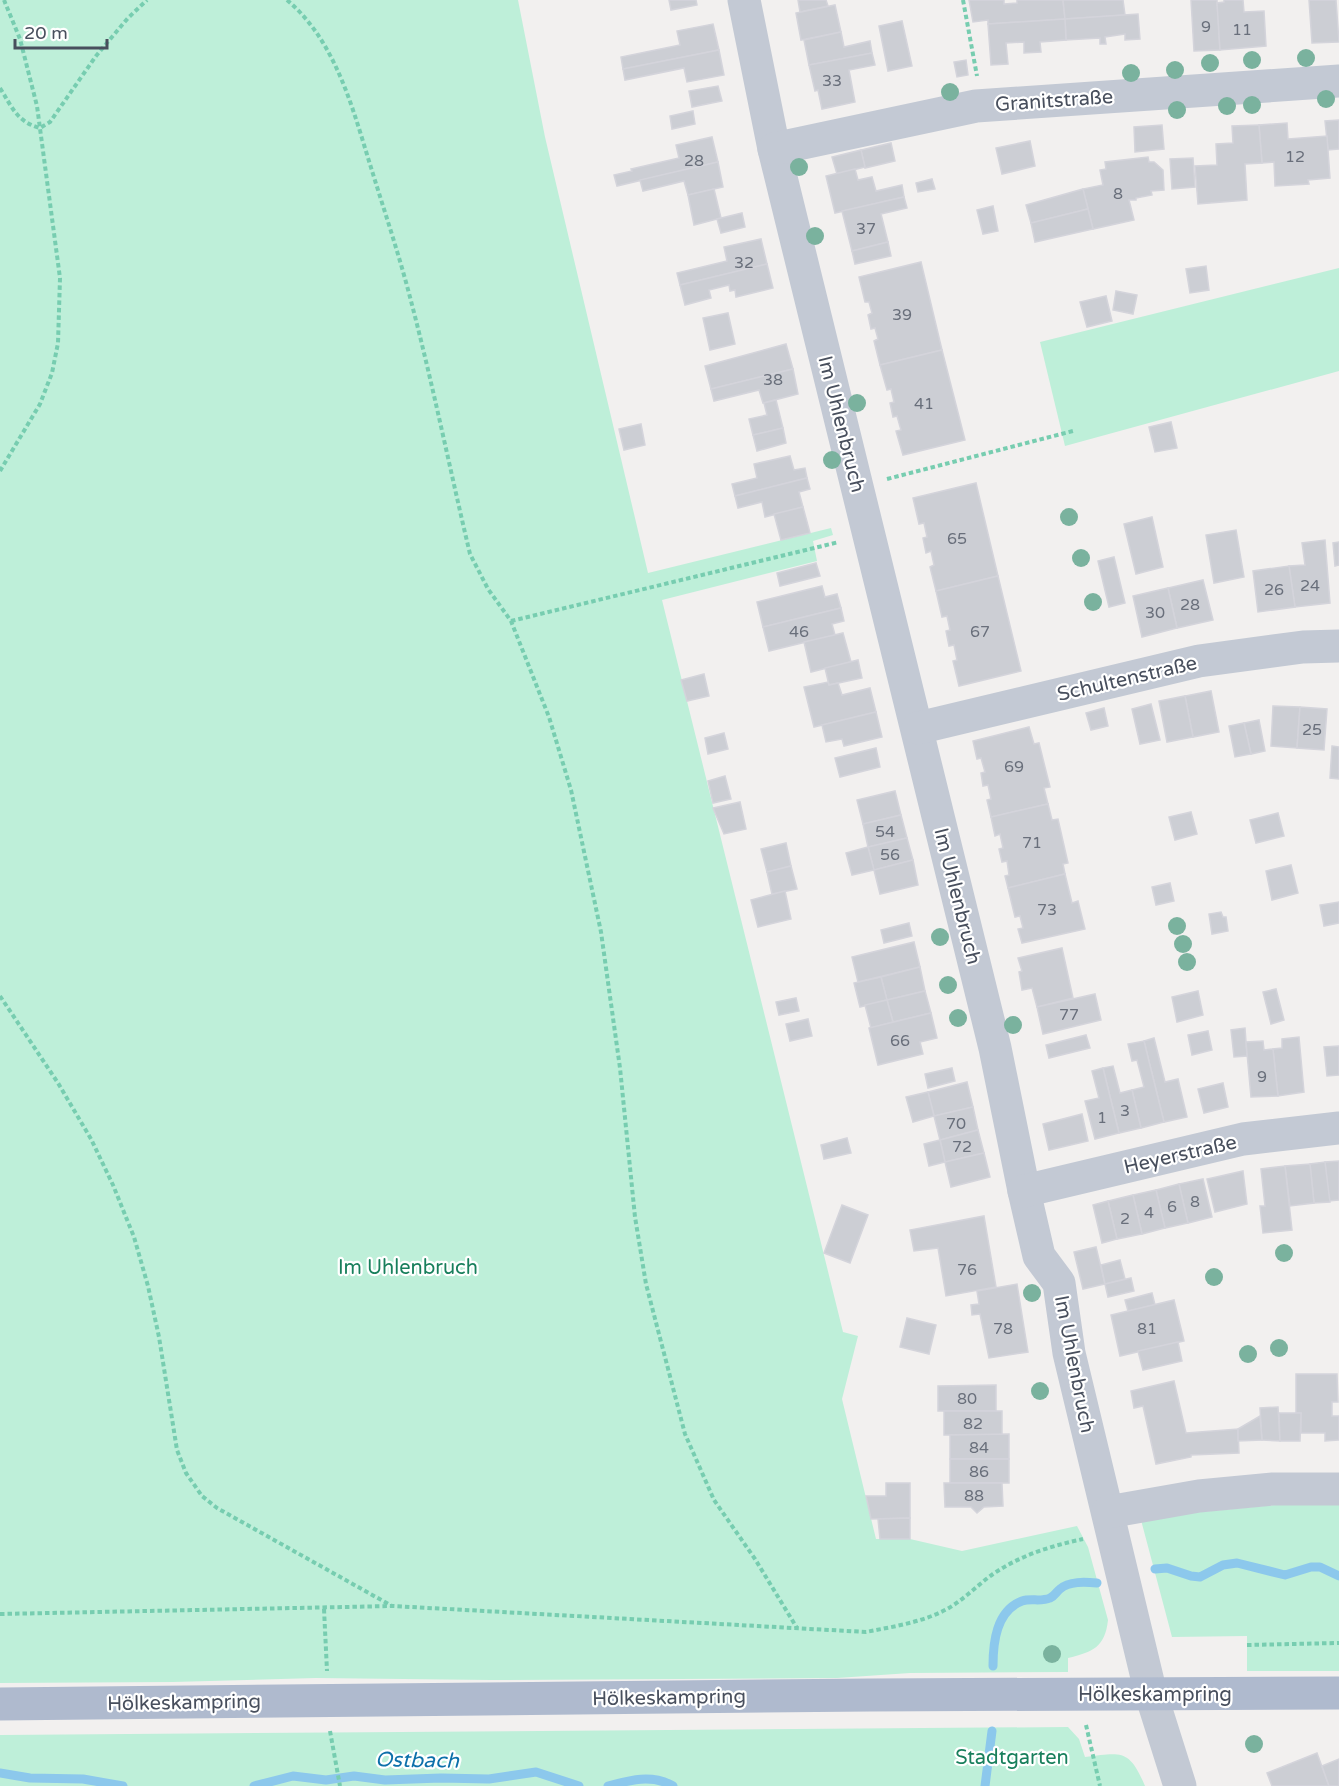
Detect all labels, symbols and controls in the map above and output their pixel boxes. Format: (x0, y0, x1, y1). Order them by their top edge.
scale bar (15, 12, 106, 50)
house number: 9 (1201, 17, 1211, 37)
house number: 11 (1232, 20, 1252, 40)
text: 20 m (24, 22, 68, 44)
house number: 33 (822, 71, 842, 91)
street label: Granitstraße (994, 85, 1114, 117)
house number: 12 (1285, 147, 1305, 167)
house number: 28 (684, 151, 704, 171)
house number: 8 (1113, 184, 1123, 204)
house number: 37 (856, 219, 876, 239)
house number: 32 (734, 253, 754, 273)
house number: 39 (892, 305, 912, 325)
street label: Im Uhlenbruch (812, 353, 870, 495)
house number: 38 (763, 370, 783, 390)
house number: 41 (914, 394, 934, 414)
house number: 65 (947, 529, 967, 549)
house number: 24 (1300, 576, 1320, 596)
house number: 26 (1264, 580, 1284, 600)
house number: 28 (1180, 595, 1200, 615)
house number: 30 (1145, 603, 1165, 623)
house number: 46 (789, 622, 809, 642)
house number: 67 (970, 622, 990, 642)
street label: Schultenstraße (1055, 651, 1199, 707)
house number: 25 (1302, 720, 1322, 740)
house number: 69 (1004, 757, 1024, 777)
house number: 54 (875, 822, 895, 842)
street label: Im Uhlenbruch (928, 825, 986, 967)
house number: 71 (1022, 833, 1042, 853)
house number: 56 (880, 845, 900, 865)
house number: 73 (1037, 900, 1057, 920)
house number: 77 (1059, 1005, 1079, 1025)
house number: 66 (890, 1031, 910, 1051)
house number: 9 (1257, 1067, 1267, 1087)
house number: 3 (1120, 1101, 1130, 1121)
house number: 1 (1097, 1108, 1107, 1128)
house number: 70 (946, 1114, 966, 1134)
street label: Heyerstraße (1121, 1130, 1239, 1180)
house number: 72 (952, 1137, 972, 1157)
house number: 8 (1190, 1192, 1200, 1212)
house number: 6 (1167, 1197, 1177, 1217)
house number: 4 (1144, 1203, 1154, 1223)
house number: 2 (1120, 1209, 1130, 1229)
park label: Im Uhlenbruch (338, 1256, 478, 1280)
house number: 76 (957, 1260, 977, 1280)
street label: Im Uhlenbruch (1049, 1293, 1099, 1435)
house number: 78 (993, 1319, 1013, 1339)
house number: 81 (1137, 1319, 1157, 1339)
house number: 80 (957, 1389, 977, 1409)
house number: 82 (963, 1414, 983, 1434)
house number: 84 (969, 1438, 989, 1458)
house number: 86 (969, 1462, 989, 1482)
house number: 88 (964, 1486, 984, 1506)
street label: Hölkeskampring (1078, 1683, 1232, 1707)
street label: Hölkeskampring (592, 1685, 746, 1711)
street label: Hölkeskampring (107, 1690, 261, 1716)
park label: Stadtgarten (955, 1746, 1069, 1770)
water label: Ostbach (375, 1747, 460, 1774)

